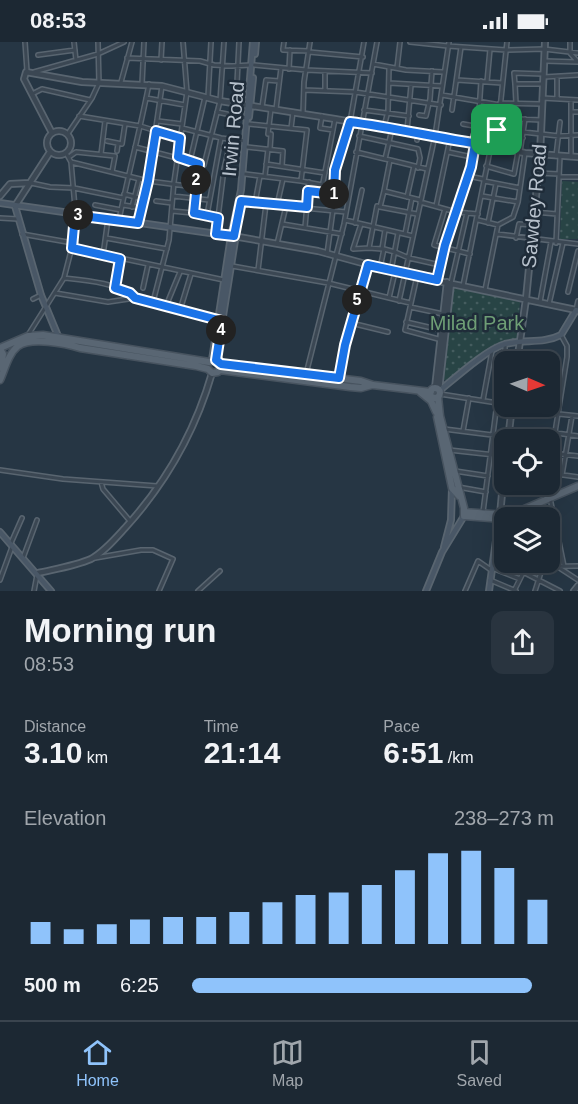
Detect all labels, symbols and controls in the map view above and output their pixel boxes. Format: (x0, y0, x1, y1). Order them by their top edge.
text: 08:53 (30, 8, 86, 33)
street label: Irwin Road (218, 80, 248, 178)
pin (471, 104, 522, 155)
icon: arrive (480, 113, 513, 146)
street label: Sawdey Road (518, 143, 550, 269)
pin: 2 (181, 165, 211, 195)
text: 2 (192, 171, 200, 188)
pin: 1 (319, 179, 349, 209)
text: 1 (330, 185, 338, 202)
pin: 3 (63, 200, 93, 230)
text: 3 (74, 206, 82, 223)
pin: 5 (342, 285, 372, 315)
text: 5 (353, 291, 361, 308)
park label: Milad Park (430, 312, 525, 334)
pin: 4 (206, 315, 236, 345)
text: 4 (217, 321, 225, 338)
north arrow (494, 351, 560, 417)
map controls (494, 351, 560, 573)
button: locate (494, 429, 560, 495)
button: layers (494, 507, 560, 573)
button: share (491, 611, 554, 674)
text: Morning run (24, 612, 216, 649)
text: 08:53 (24, 653, 74, 675)
text: Distance (24, 718, 86, 735)
text: Time (204, 718, 239, 735)
text: Pace (383, 718, 420, 735)
text: 3.10 (24, 736, 82, 769)
text: 21:14 (204, 736, 280, 769)
text: 6:51 (383, 736, 443, 769)
text: km (82, 749, 108, 766)
text: /km (443, 749, 474, 766)
text: Elevation (24, 807, 106, 829)
text: 238–273 m (454, 807, 554, 829)
text: 500 m (24, 974, 81, 996)
text: 6:25 (120, 974, 159, 996)
tab: Home (76, 1036, 119, 1090)
tab: Map (271, 1036, 304, 1090)
tab: Saved (456, 1036, 502, 1090)

